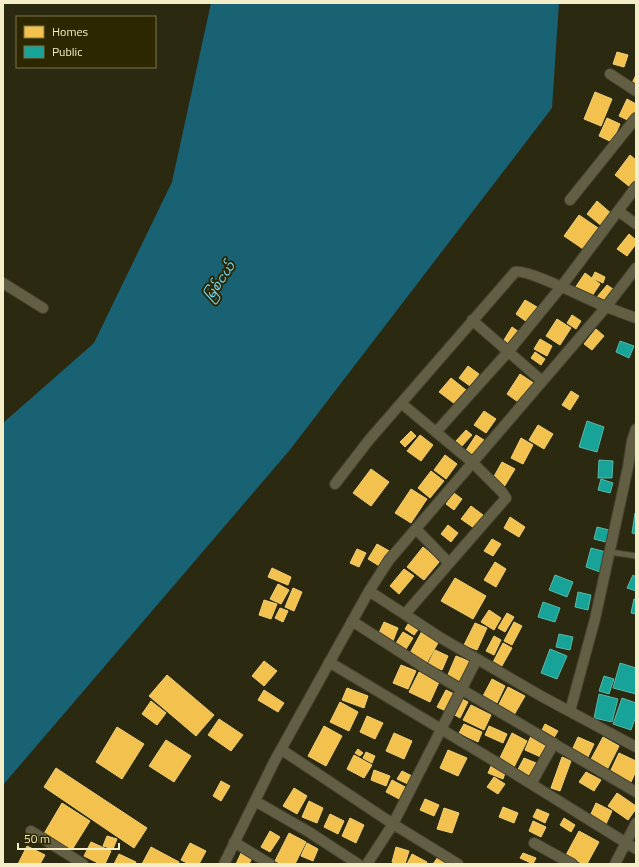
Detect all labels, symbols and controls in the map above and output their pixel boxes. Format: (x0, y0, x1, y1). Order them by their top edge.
legend (16, 16, 156, 68)
text: Homes (52, 22, 88, 41)
text: Public (52, 42, 82, 61)
water label: မြစ်ငယ် (199, 256, 242, 306)
scale bar (18, 825, 119, 851)
text: 50 m (24, 829, 50, 848)

